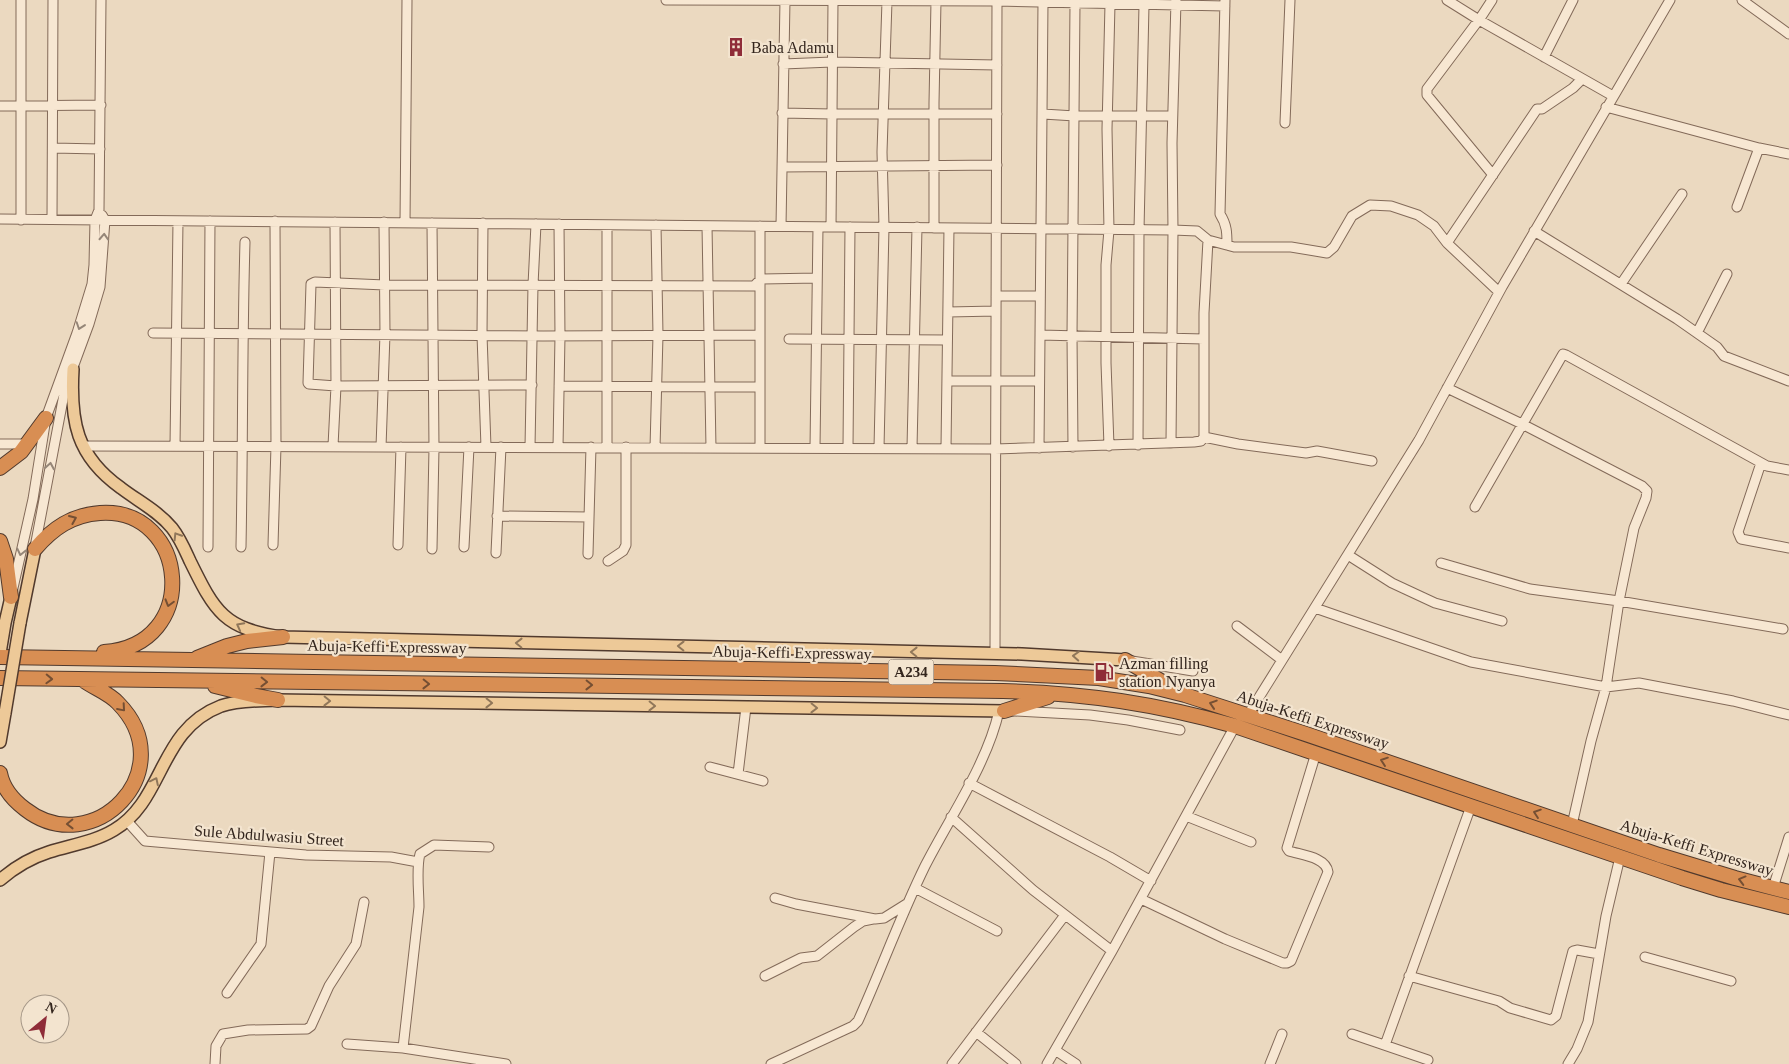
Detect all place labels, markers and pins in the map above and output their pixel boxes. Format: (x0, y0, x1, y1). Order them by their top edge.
building icon: Baba Adamu (725, 36, 747, 58)
place label: Baba Adamu (751, 39, 834, 56)
place label: Azman filling station Nyanya (1119, 655, 1215, 691)
fuel station icon: Azman filling station Nyanya (1093, 661, 1115, 683)

